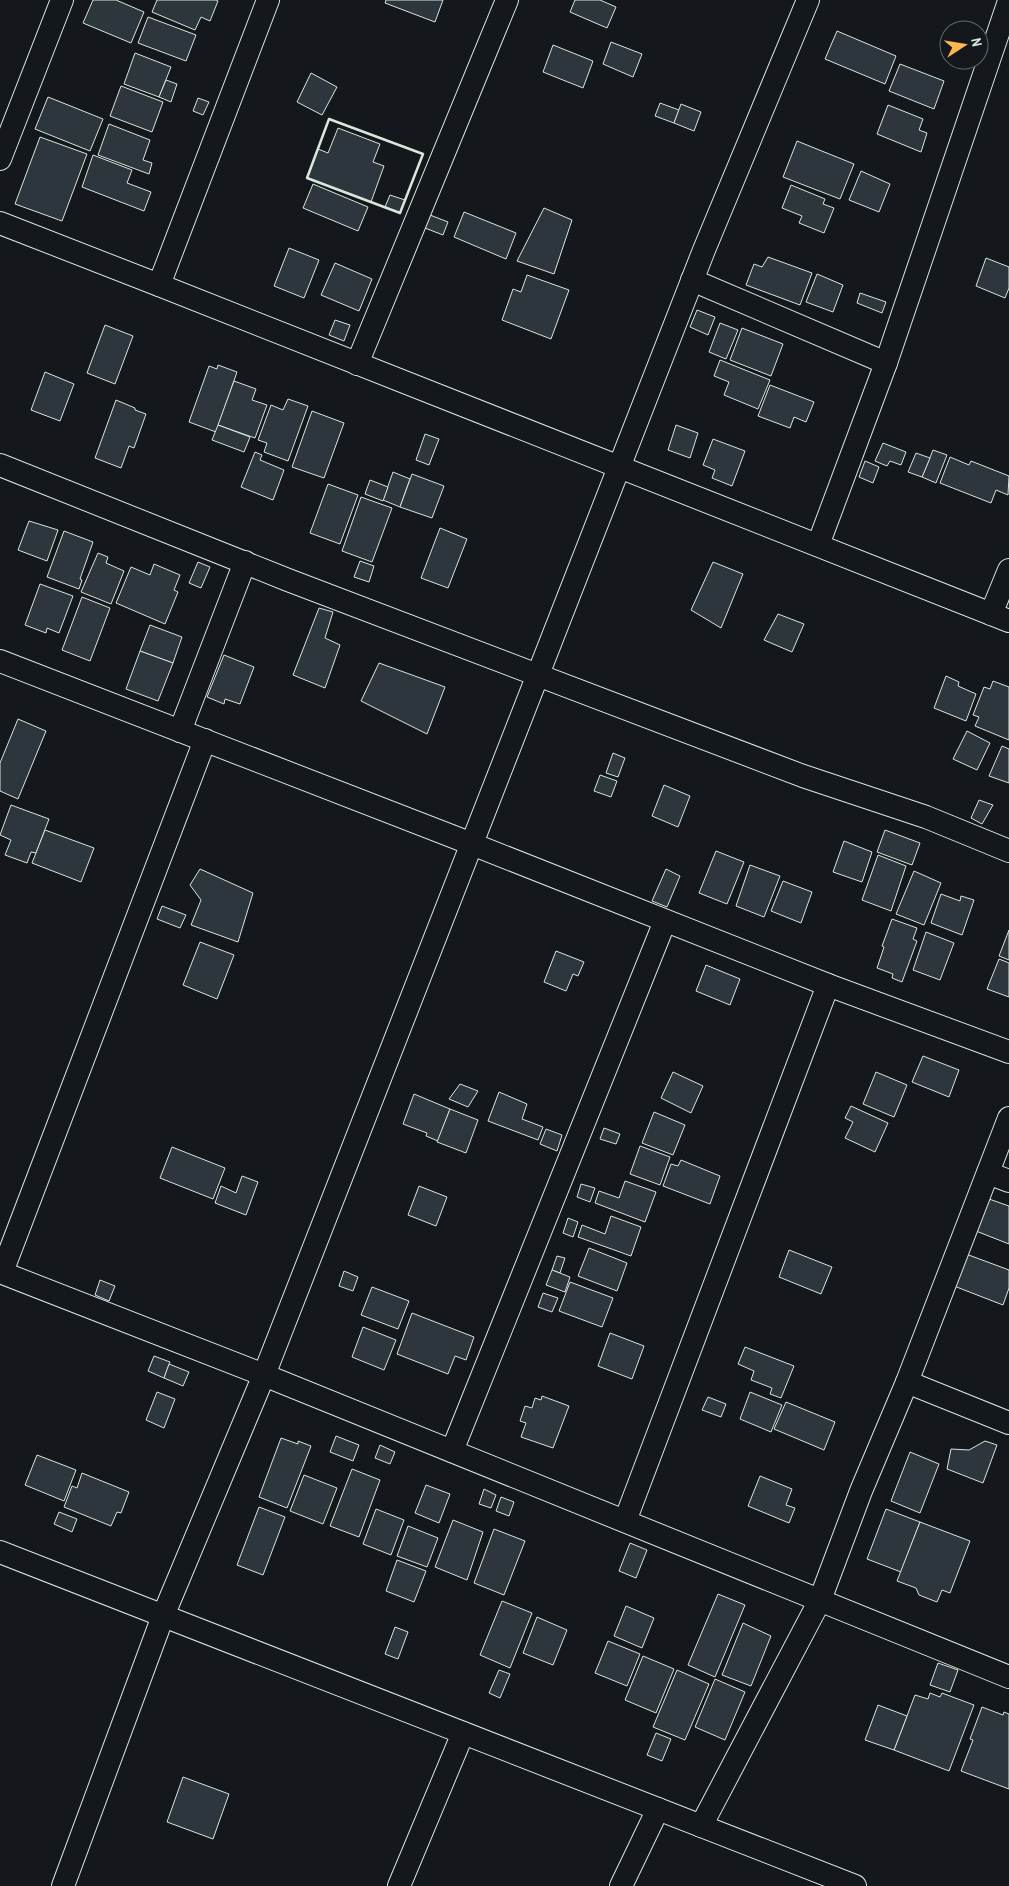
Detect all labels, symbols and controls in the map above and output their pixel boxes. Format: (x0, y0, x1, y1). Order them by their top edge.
north arrow (939, 20, 989, 70)
text: N (967, 36, 986, 48)

